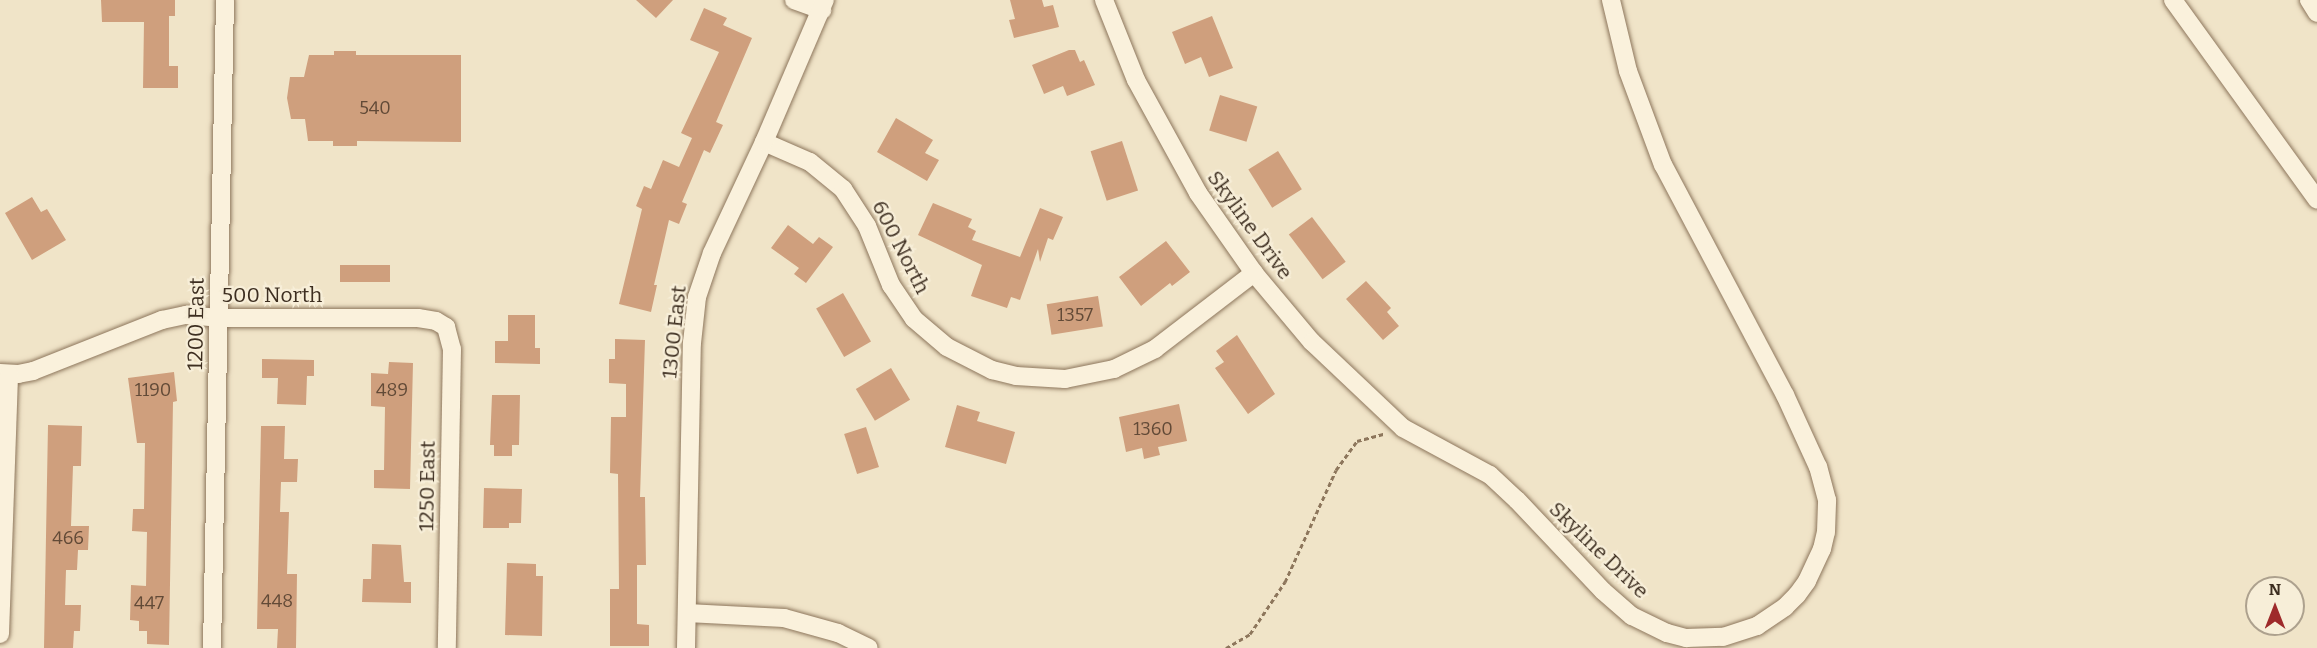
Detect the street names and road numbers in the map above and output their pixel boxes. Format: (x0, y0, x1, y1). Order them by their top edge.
street label: Skyline Drive (1202, 166, 1298, 284)
street label: 600 North (867, 196, 935, 298)
street label: 1200 East (183, 277, 209, 371)
street label: 500 North (222, 282, 322, 308)
street label: 1300 East (657, 284, 691, 380)
street label: 1250 East (414, 440, 440, 532)
street label: Skyline Drive (1544, 496, 1654, 604)

